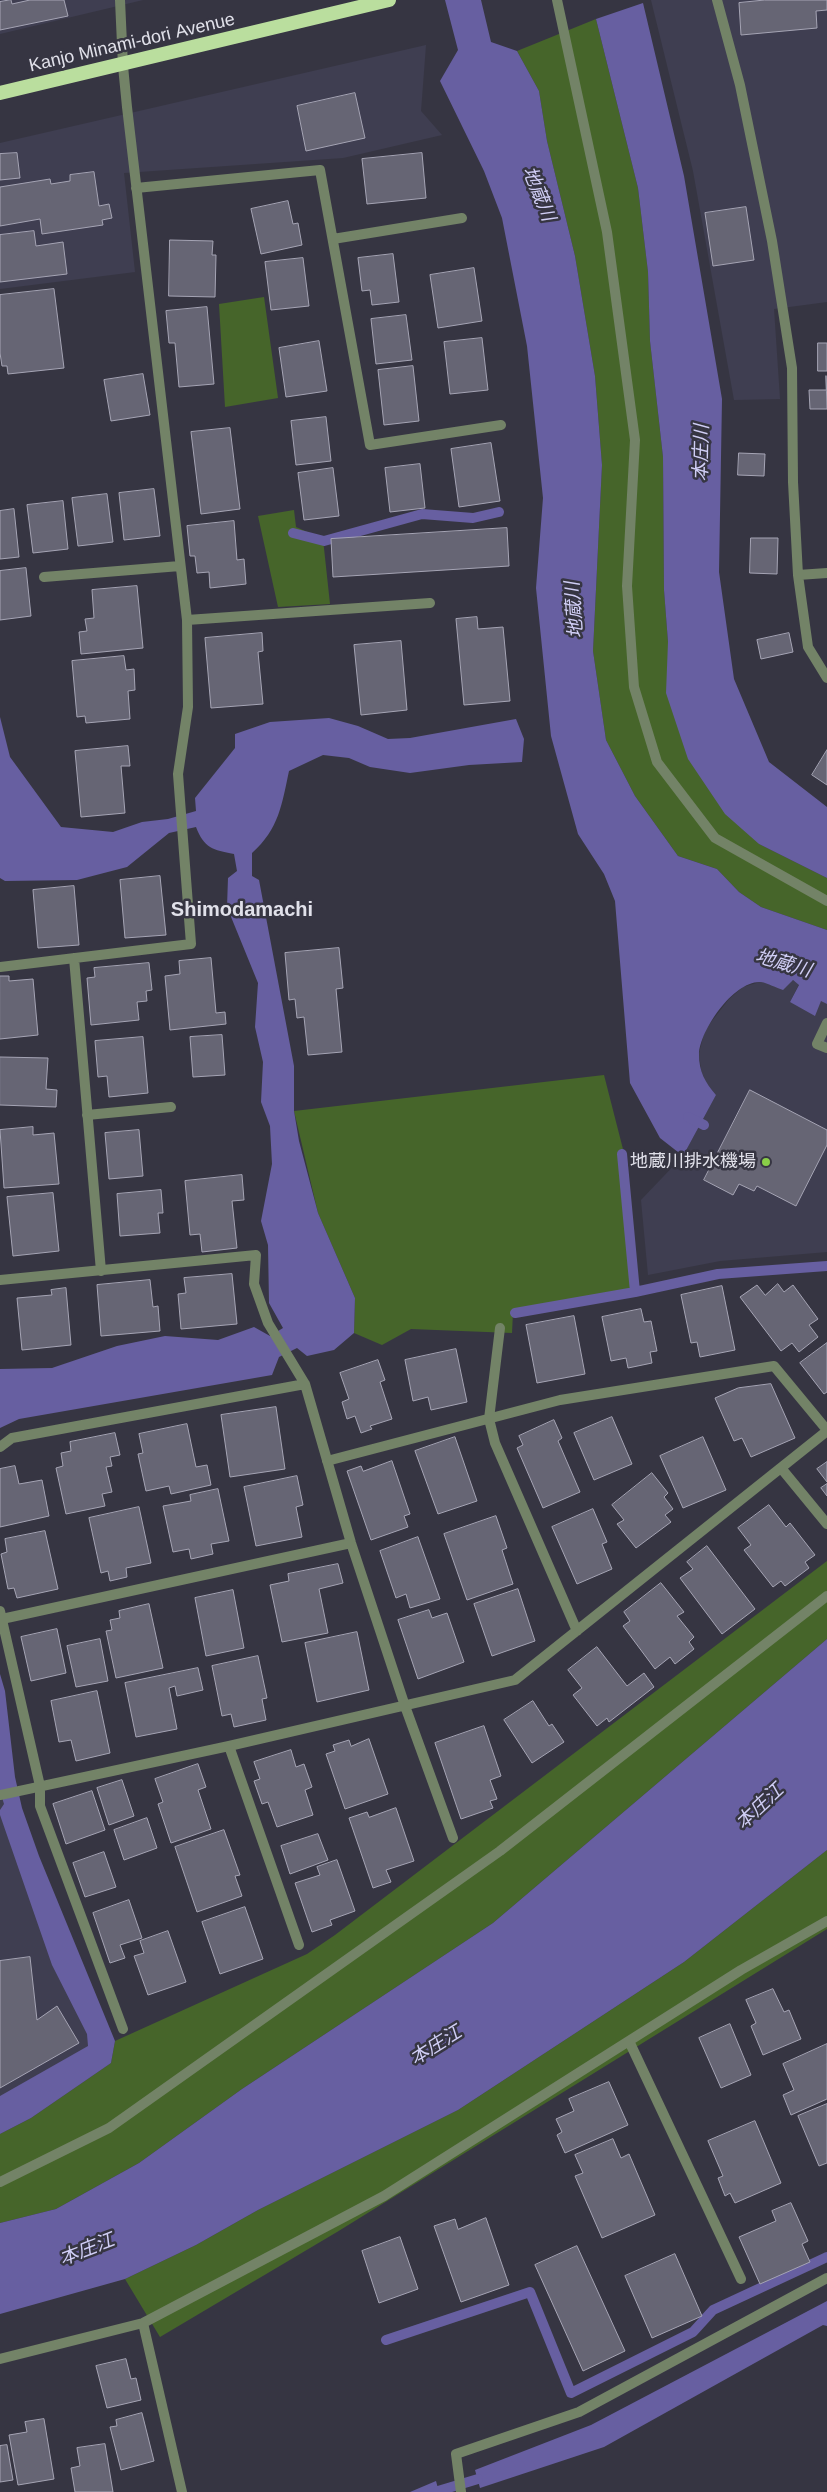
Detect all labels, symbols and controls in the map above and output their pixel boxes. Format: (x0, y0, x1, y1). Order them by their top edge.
street label: Kanjo Minami-dori Avenue (27, 9, 237, 77)
water label: 地蔵川 (517, 163, 559, 225)
water label: 本庄川 (690, 424, 714, 482)
water label: 地蔵川 (562, 581, 588, 639)
district label: Shimodamachi (171, 898, 313, 922)
water label: 地蔵川 (752, 945, 814, 983)
place label: 地蔵川排水機場 (630, 1151, 756, 1173)
marker: 地蔵川排水機場 (760, 1156, 772, 1168)
water label: 本庄江 (731, 1779, 789, 1835)
water label: 本庄江 (406, 2021, 466, 2071)
water label: 本庄江 (56, 2229, 118, 2271)

